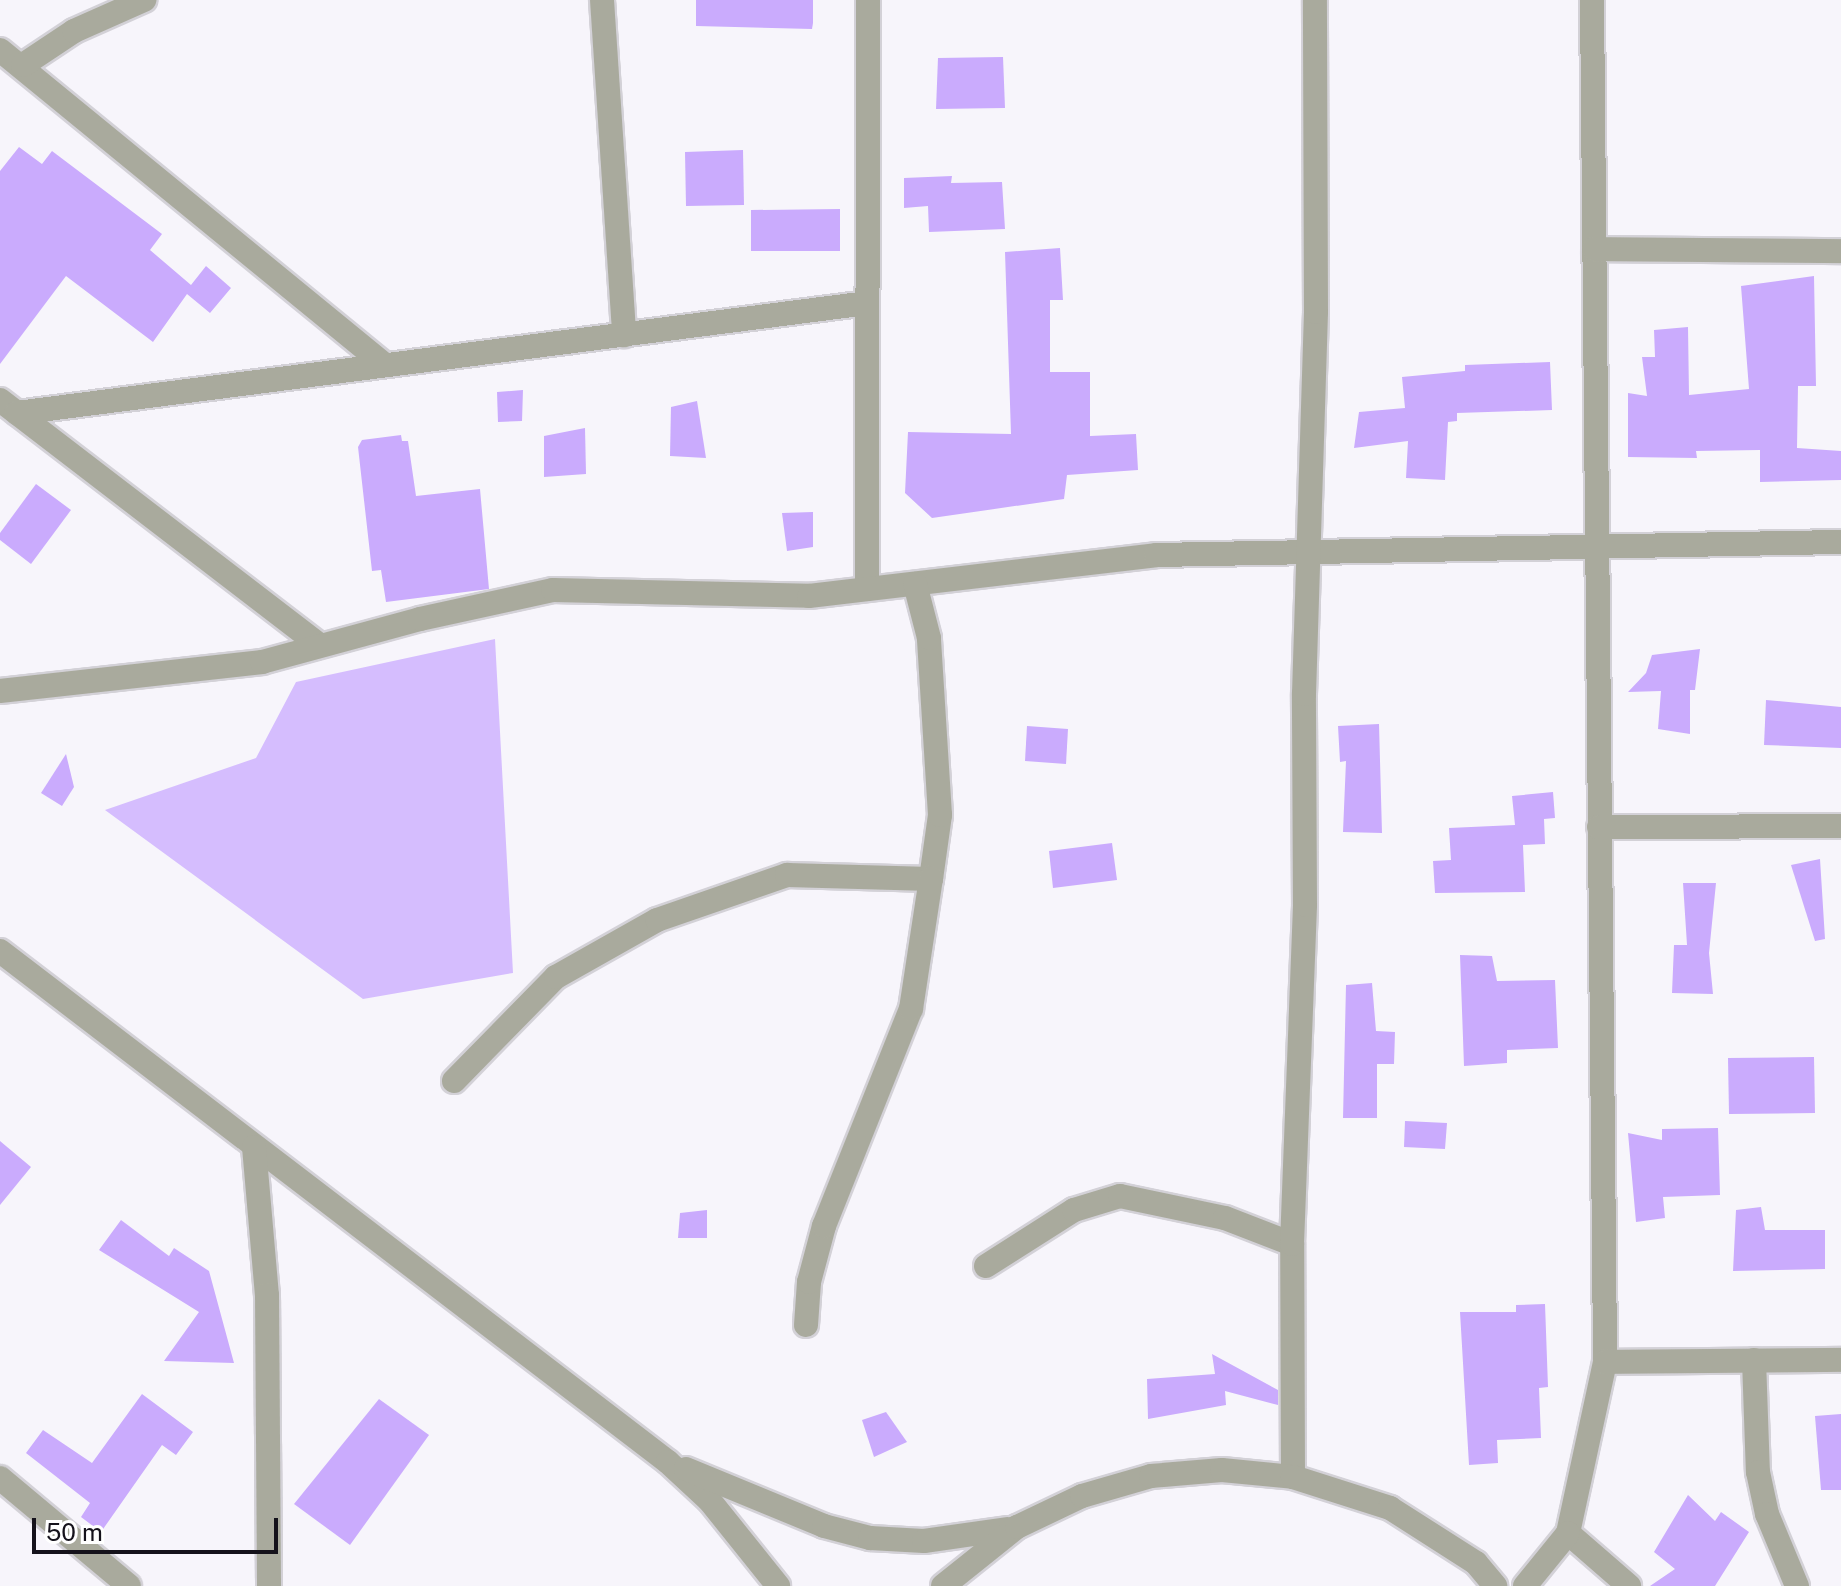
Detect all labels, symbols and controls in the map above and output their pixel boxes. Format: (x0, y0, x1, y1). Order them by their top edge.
scale bar (36, 1502, 282, 1552)
text: 50 m (46, 1518, 103, 1546)

